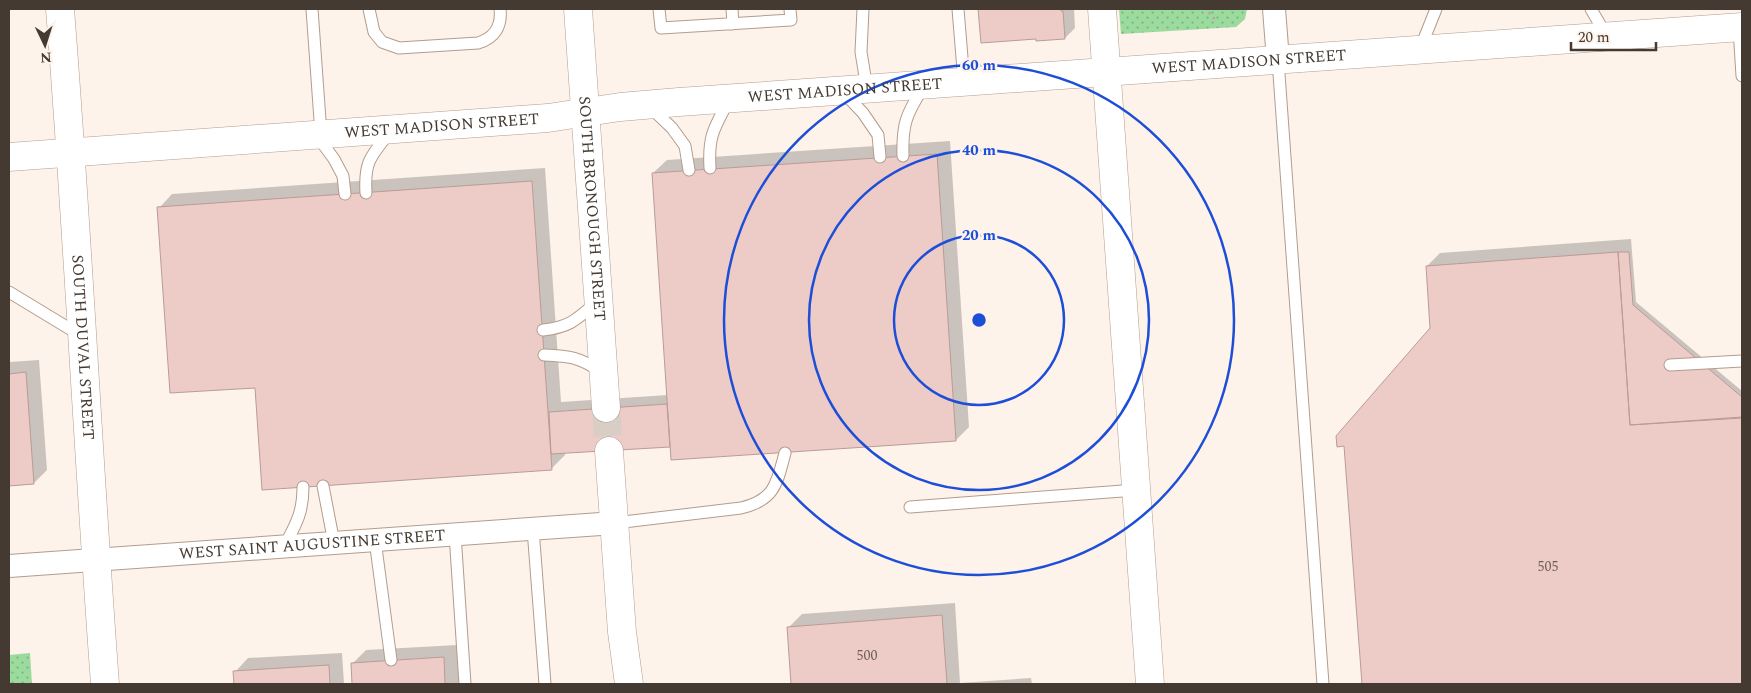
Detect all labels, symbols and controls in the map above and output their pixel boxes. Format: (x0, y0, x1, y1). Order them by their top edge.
north arrow (20, 20, 70, 70)
scale bar (1571, 20, 1656, 52)
text: 20 m (1578, 26, 1610, 49)
street label: WEST MADISON STREET (1151, 43, 1348, 81)
text: N (39, 47, 52, 68)
text: 60 m (962, 54, 997, 77)
street label: WEST MADISON STREET (747, 71, 944, 109)
street label: SOUTH BRONOUGH STREET (572, 95, 612, 322)
street label: WEST MADISON STREET (344, 107, 540, 145)
text: 40 m (962, 139, 997, 162)
text: 20 m (962, 224, 997, 247)
street label: SOUTH DUVAL STREET (65, 254, 101, 441)
centre of rings (970, 311, 988, 329)
street label: WEST SAINT AUGUSTINE STREET (178, 523, 447, 566)
house number: 505 (1538, 556, 1559, 577)
house number: 500 (857, 645, 878, 666)

